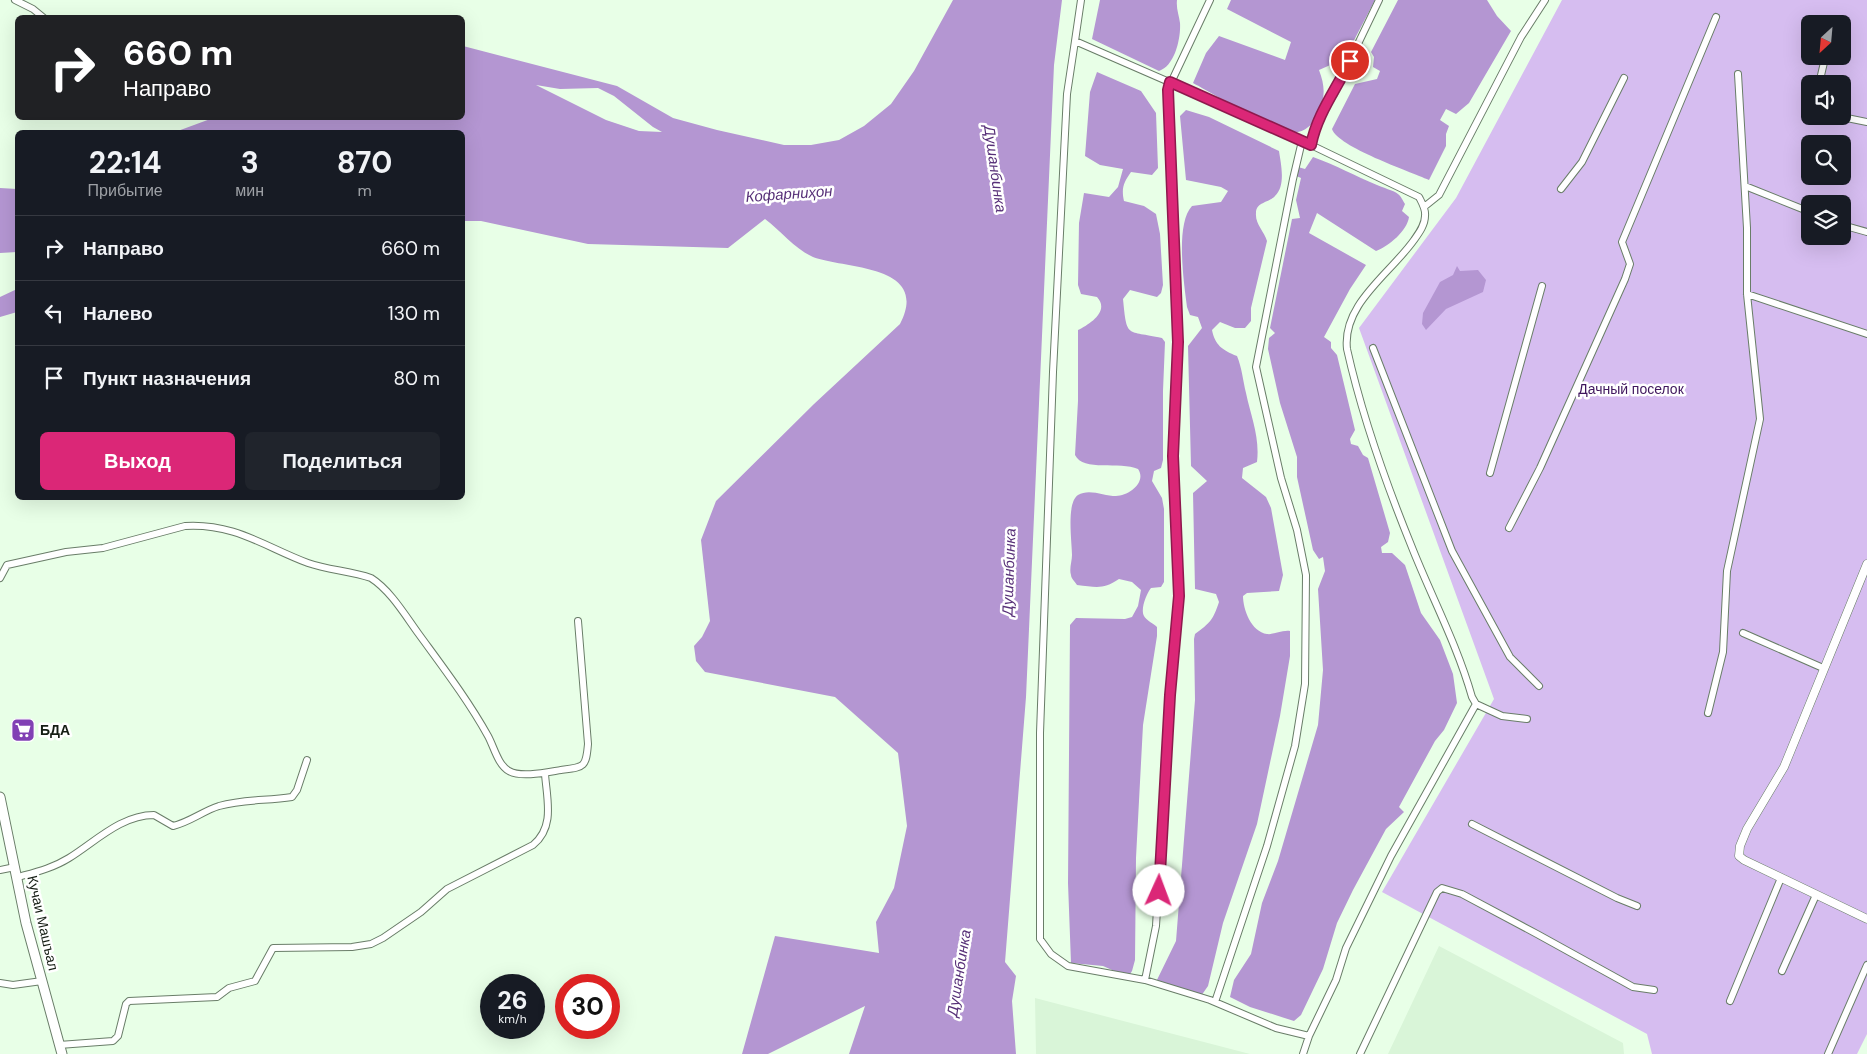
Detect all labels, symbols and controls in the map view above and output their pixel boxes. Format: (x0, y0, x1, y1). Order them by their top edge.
north arrow (1801, 15, 1851, 65)
map controls (1801, 15, 1851, 245)
text: 660 m (123, 30, 233, 76)
icon: right (40, 35, 105, 100)
pin (1329, 40, 1371, 82)
icon: arrive (1336, 47, 1364, 75)
text: Направо (123, 74, 211, 103)
button: sound (1801, 75, 1851, 125)
water label: Душанбинка (979, 122, 1011, 214)
button: search (1801, 135, 1851, 185)
text: 22:14 (89, 143, 162, 182)
text: 3 (241, 143, 259, 182)
text: 870 (337, 143, 392, 182)
text: Прибытие (88, 180, 163, 201)
text: мин (235, 180, 264, 201)
text: m (357, 180, 372, 201)
water label: Кофарниҳон (745, 181, 833, 207)
button: layers (1801, 195, 1851, 245)
icon: right (40, 234, 68, 262)
text: Направо (83, 236, 164, 261)
text: 660 m (381, 236, 440, 261)
icon: left (40, 299, 68, 327)
text: Налево (83, 301, 153, 326)
text: 130 m (388, 301, 440, 326)
icon: arrive (40, 364, 68, 392)
text: Пункт назначения (83, 366, 251, 391)
text: 80 m (393, 366, 440, 391)
park label: Дачный поселок (1578, 380, 1685, 398)
button: Выход (40, 432, 235, 490)
button: Поделиться (245, 432, 440, 490)
water label: Душанбинка (997, 528, 1021, 618)
supermarket icon: БДА (10, 717, 36, 743)
place label: БДА (40, 721, 70, 739)
position arrow (1132, 864, 1184, 916)
street label: Кучаи Машъал (23, 874, 63, 972)
water label: Душанбинка (942, 928, 976, 1020)
speed limit sign: 30 (555, 974, 620, 1039)
text: 26 (497, 984, 528, 1017)
text: km/h (498, 1011, 527, 1027)

